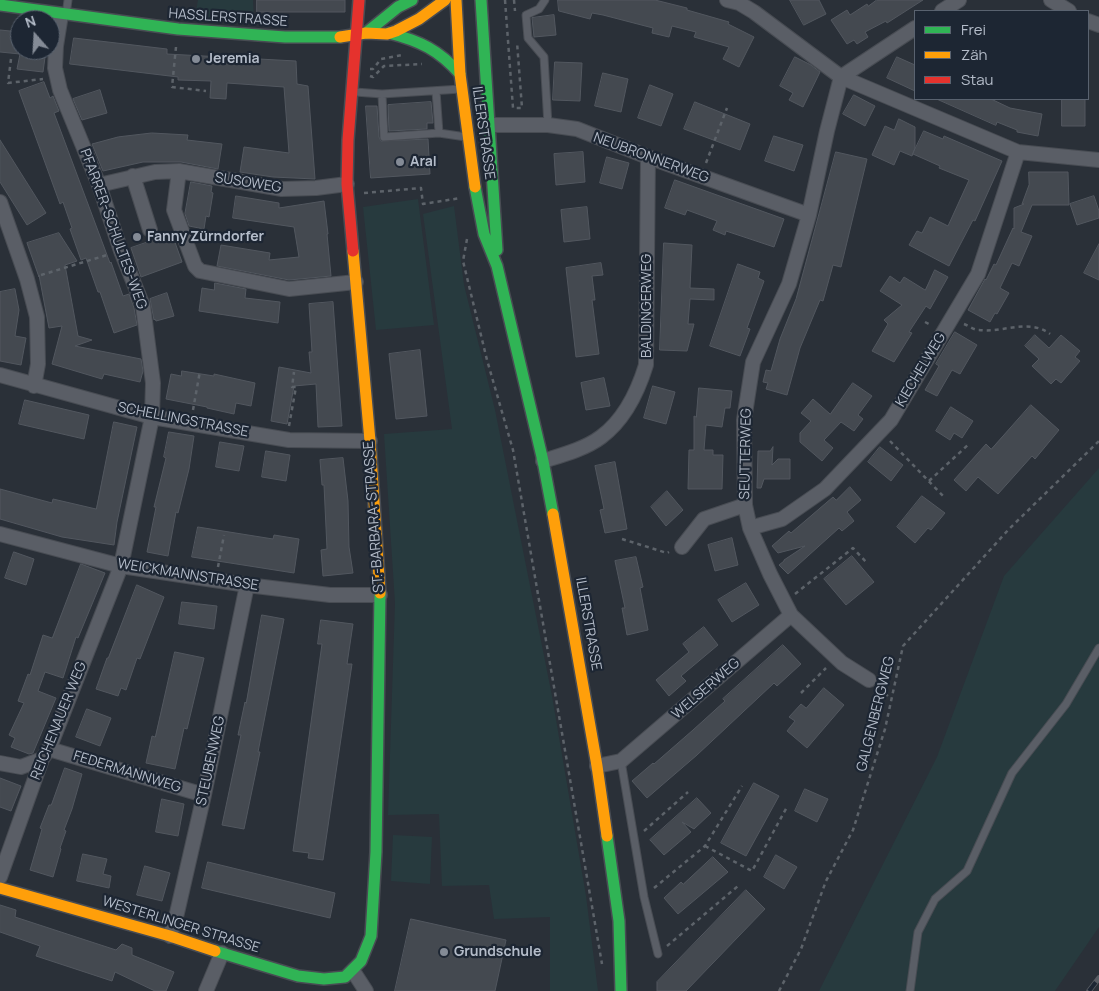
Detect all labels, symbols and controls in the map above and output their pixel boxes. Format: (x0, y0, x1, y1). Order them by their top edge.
street label: HASSLERSTRASSE (168, 5, 288, 31)
north arrow (10, 10, 60, 60)
legend (914, 10, 1089, 100)
text: N (22, 11, 38, 32)
text: Frei (961, 19, 986, 40)
text: Zäh (961, 44, 987, 65)
place label: Jeremia (206, 51, 260, 67)
marker: Jeremia (190, 53, 202, 65)
text: Stau (961, 69, 994, 90)
street label: ILLERSTRASSE (468, 85, 498, 181)
street label: NEUBRONNERWEG (591, 129, 711, 187)
street label: PFARRER-SCHULTES-WEG (76, 147, 150, 311)
place label: Aral (410, 154, 437, 170)
marker: Aral (394, 156, 406, 168)
street label: SUSOWEG (214, 169, 282, 197)
place label: Fanny Zürndorfer (147, 229, 264, 245)
marker: Fanny Zürndorfer (131, 231, 143, 243)
street label: BALDINGERWEG (639, 254, 655, 358)
street label: KIECHELWEG (892, 330, 950, 410)
street label: SCHELLINGSTRASSE (116, 399, 250, 441)
street label: SEUTTERWEG (737, 408, 755, 500)
street label: ST.-BARBARA-STRASSE (360, 441, 388, 593)
street label: WEICKMANNSTRASSE (116, 556, 260, 594)
street label: ILLERSTRASSE (572, 576, 604, 672)
street label: WELSERWEG (669, 655, 743, 723)
street label: GALGENBERGWEG (854, 655, 898, 773)
street label: REICHENAUER WEG (28, 660, 90, 782)
street label: STEUBENWEG (193, 715, 229, 807)
street label: FEDERMANNWEG (71, 748, 183, 796)
street label: WESTERLINGER STRASSE (100, 893, 262, 957)
place label: Grundschule (454, 944, 541, 960)
marker: Grundschule (438, 946, 450, 958)

